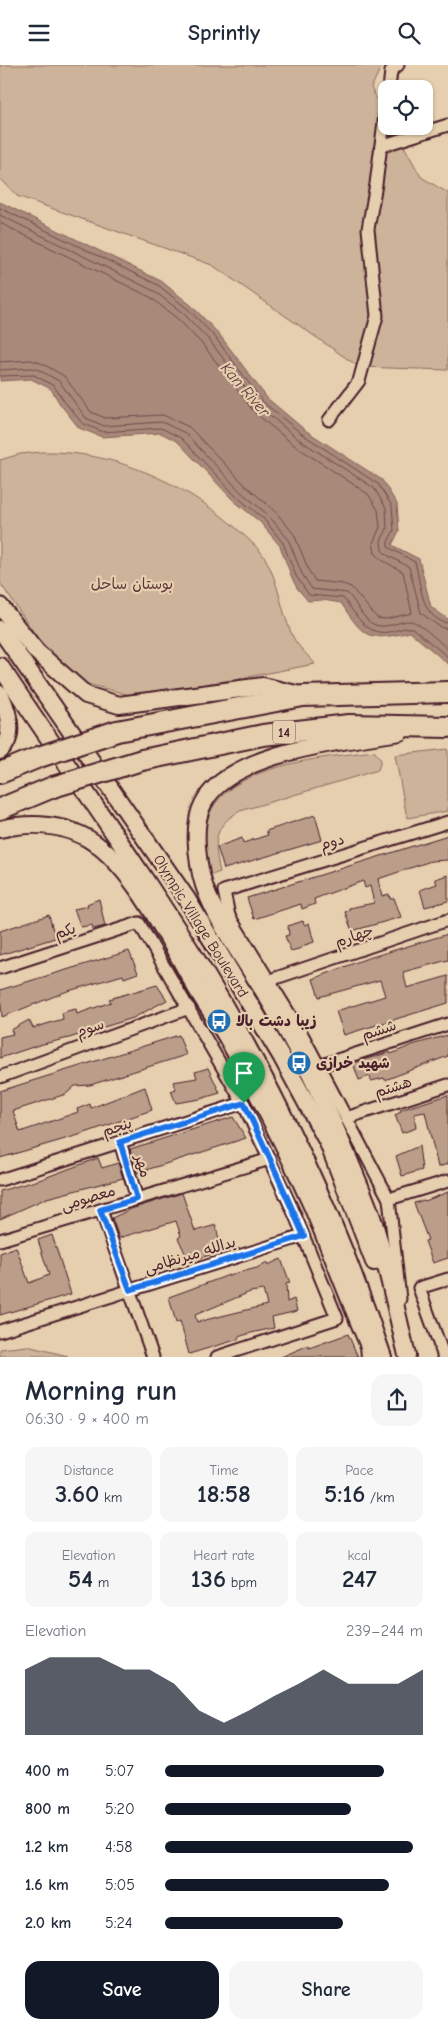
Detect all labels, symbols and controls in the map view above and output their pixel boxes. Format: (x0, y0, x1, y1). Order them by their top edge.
icon: menu (25, 19, 53, 47)
icon: search (395, 19, 423, 47)
text: Sprintly (188, 20, 260, 46)
map controls (378, 80, 433, 135)
button: locate (378, 80, 433, 135)
water label: Kan River (217, 359, 274, 421)
park label: بوستان ساحل (91, 575, 173, 593)
road number: 14 (273, 721, 295, 744)
street label: دوم (318, 830, 347, 857)
street label: Olympic Village Boulevard (150, 851, 252, 1001)
street label: یکم (52, 919, 79, 946)
street label: چهارم (332, 921, 376, 953)
bus stop icon: زیبا دشت بالا (206, 1008, 232, 1034)
place label: زیبا دشت بالا (236, 1012, 317, 1030)
street label: سوم (74, 1015, 107, 1044)
street label: ششم (359, 1016, 400, 1047)
bus stop icon: شهید خرازی (286, 1050, 312, 1076)
pin (223, 1052, 265, 1103)
place label: شهید خرازی (316, 1054, 390, 1072)
icon: arrive (230, 1059, 258, 1087)
street label: هشتم (372, 1073, 415, 1104)
street label: پنجم (100, 1114, 135, 1143)
street label: مهر (131, 1151, 155, 1179)
street label: معصومی (59, 1181, 118, 1216)
street label: یدالله میرنظامی (142, 1233, 238, 1278)
button: share (371, 1374, 423, 1426)
text: Morning run (25, 1375, 177, 1407)
text: 06:30 · 9 × 400 m (25, 1410, 149, 1428)
text: Distance (64, 1462, 114, 1479)
text: Time (209, 1462, 239, 1479)
text: Pace (345, 1462, 373, 1479)
text: 3.60 (55, 1479, 99, 1508)
text: 18:58 (197, 1479, 251, 1508)
text: 5:16 (324, 1479, 365, 1508)
text: km (99, 1489, 122, 1506)
text: /km (365, 1489, 395, 1506)
text: Elevation (62, 1547, 115, 1564)
text: Heart rate (193, 1547, 255, 1564)
text: kcal (348, 1547, 371, 1564)
text: 54 (68, 1564, 93, 1593)
text: 136 (191, 1564, 226, 1593)
text: 247 (342, 1564, 377, 1593)
text: m (93, 1574, 109, 1591)
text: bpm (226, 1574, 257, 1591)
text: Elevation (25, 1622, 86, 1640)
text: 239–244 m (346, 1622, 423, 1640)
text: 400 m (25, 1762, 69, 1780)
text: 5:07 (105, 1762, 134, 1780)
text: 800 m (25, 1800, 70, 1818)
text: 5:20 (105, 1800, 135, 1818)
text: 1.2 km (25, 1838, 68, 1856)
text: 4:58 (105, 1838, 133, 1856)
text: 1.6 km (25, 1876, 69, 1894)
text: 5:05 (105, 1876, 135, 1894)
text: 2.0 km (25, 1914, 71, 1932)
text: 5:24 (105, 1914, 133, 1932)
button: Save (25, 1961, 219, 2019)
button: Share (229, 1961, 423, 2019)

